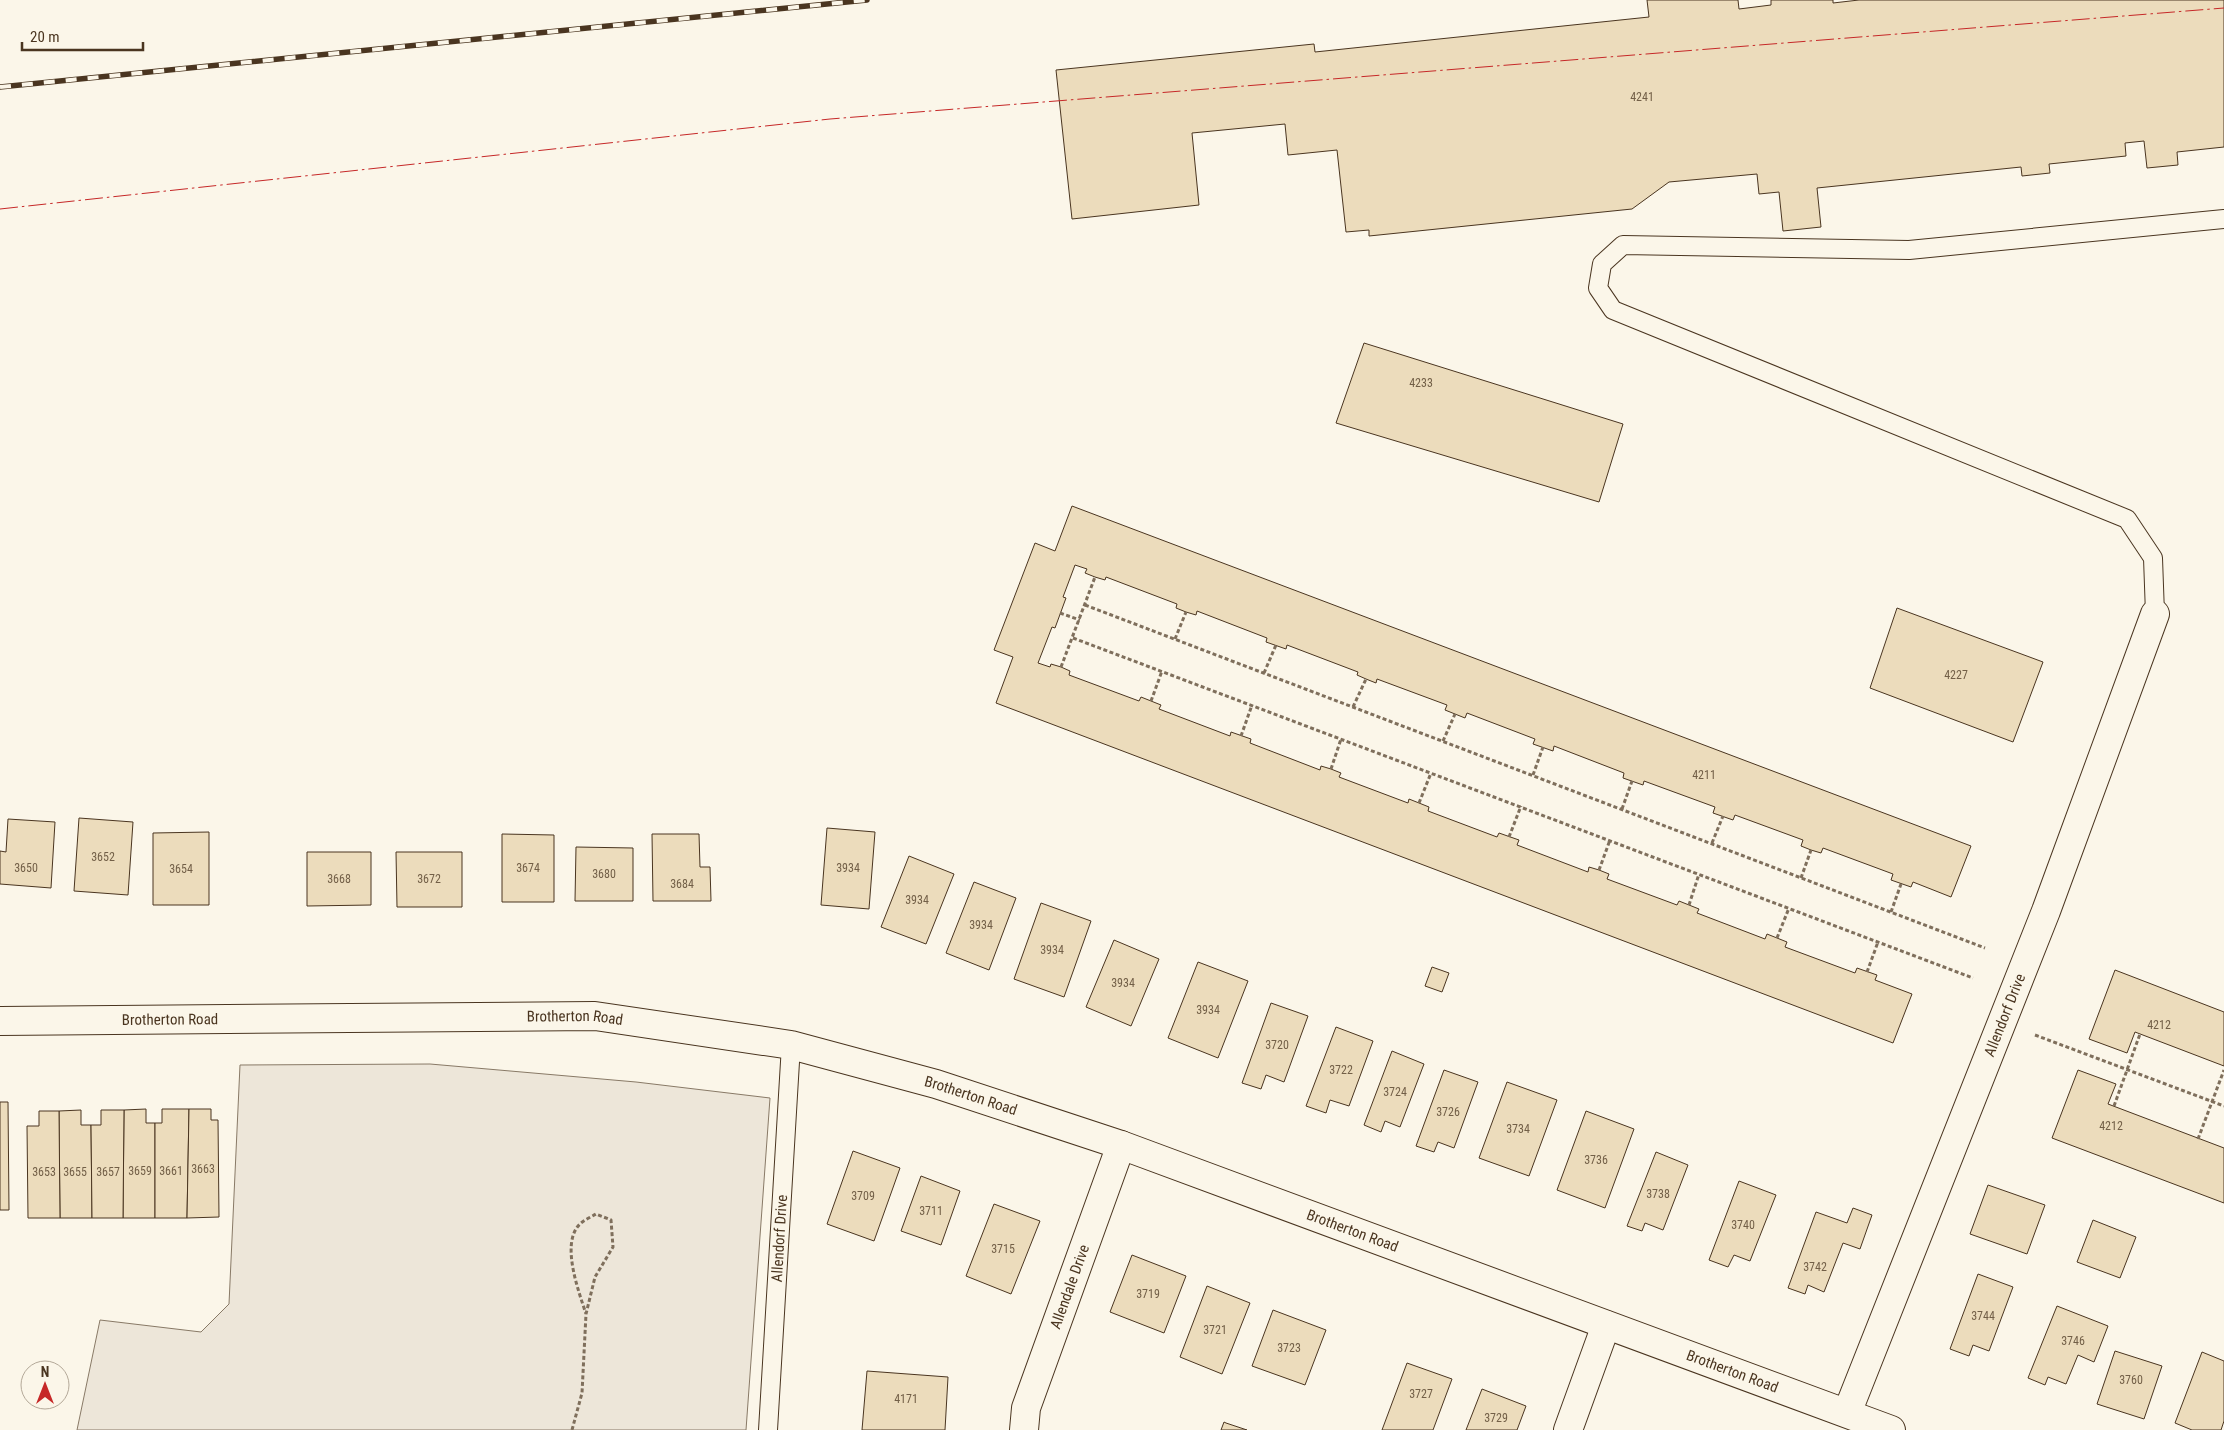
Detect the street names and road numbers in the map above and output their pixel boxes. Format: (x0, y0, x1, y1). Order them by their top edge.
street label: Allendorf Drive (1980, 971, 2029, 1059)
street label: Brotherton Road (527, 1007, 624, 1029)
street label: Brotherton Road (122, 1010, 218, 1029)
street label: Brotherton Road (922, 1072, 1020, 1119)
street label: Allendorf Drive (768, 1194, 791, 1283)
street label: Brotherton Road (1304, 1206, 1401, 1256)
street label: Allendale Drive (1046, 1242, 1093, 1331)
street label: Brotherton Road (1684, 1346, 1781, 1396)

